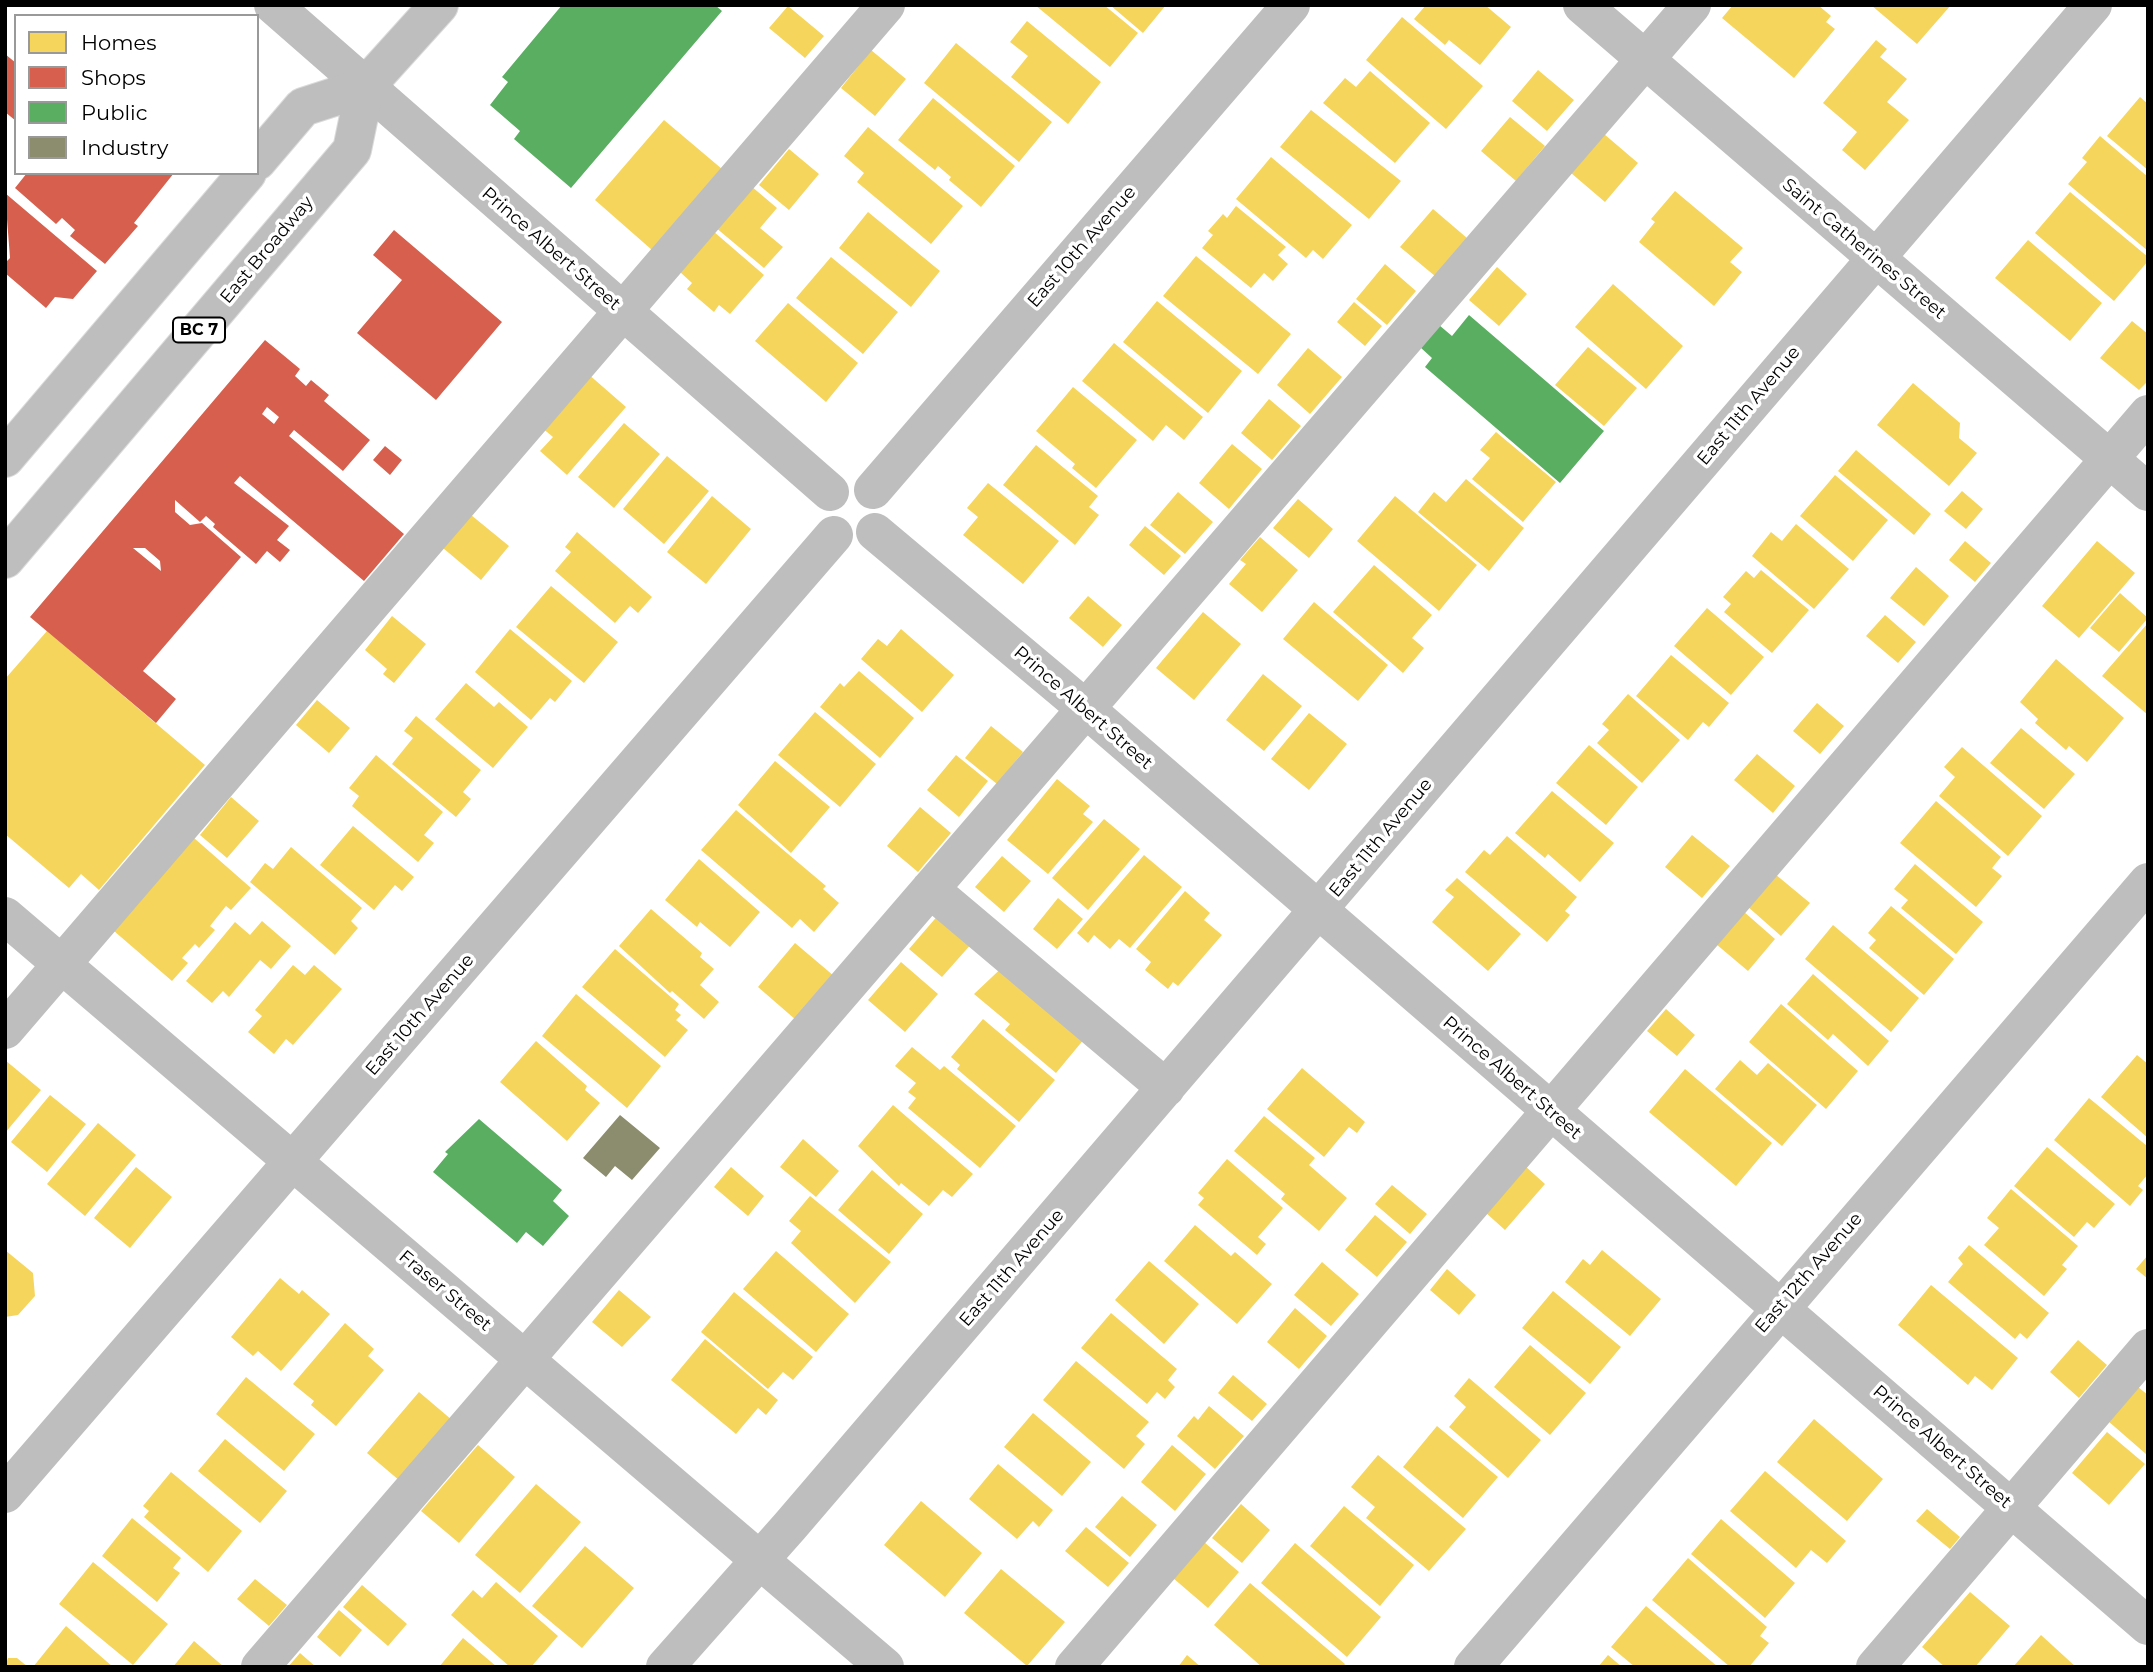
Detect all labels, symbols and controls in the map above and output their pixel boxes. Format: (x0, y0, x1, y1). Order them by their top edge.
legend (14, 14, 259, 175)
text: Homes (81, 30, 156, 55)
text: Shops (81, 65, 146, 90)
text: Public (81, 100, 148, 125)
text: Industry (81, 135, 168, 160)
street label: Saint Catherines Street (1778, 174, 1950, 324)
street label: East 10th Avenue (1023, 182, 1141, 312)
street label: Prince Albert Street (477, 183, 625, 315)
street label: East Broadway (216, 192, 318, 308)
road number: BC 7 (173, 318, 225, 342)
street label: East 11th Avenue (1693, 342, 1805, 470)
street label: Prince Albert Street (1009, 642, 1157, 774)
street label: East 11th Avenue (1325, 774, 1437, 902)
street label: East 10th Avenue (361, 950, 479, 1080)
street label: Prince Albert Street (1438, 1012, 1586, 1144)
street label: East 11th Avenue (955, 1205, 1069, 1331)
street label: East 12th Avenue (1751, 1208, 1867, 1338)
street label: Fraser Street (394, 1246, 496, 1336)
street label: Prince Albert Street (1868, 1381, 2016, 1513)

